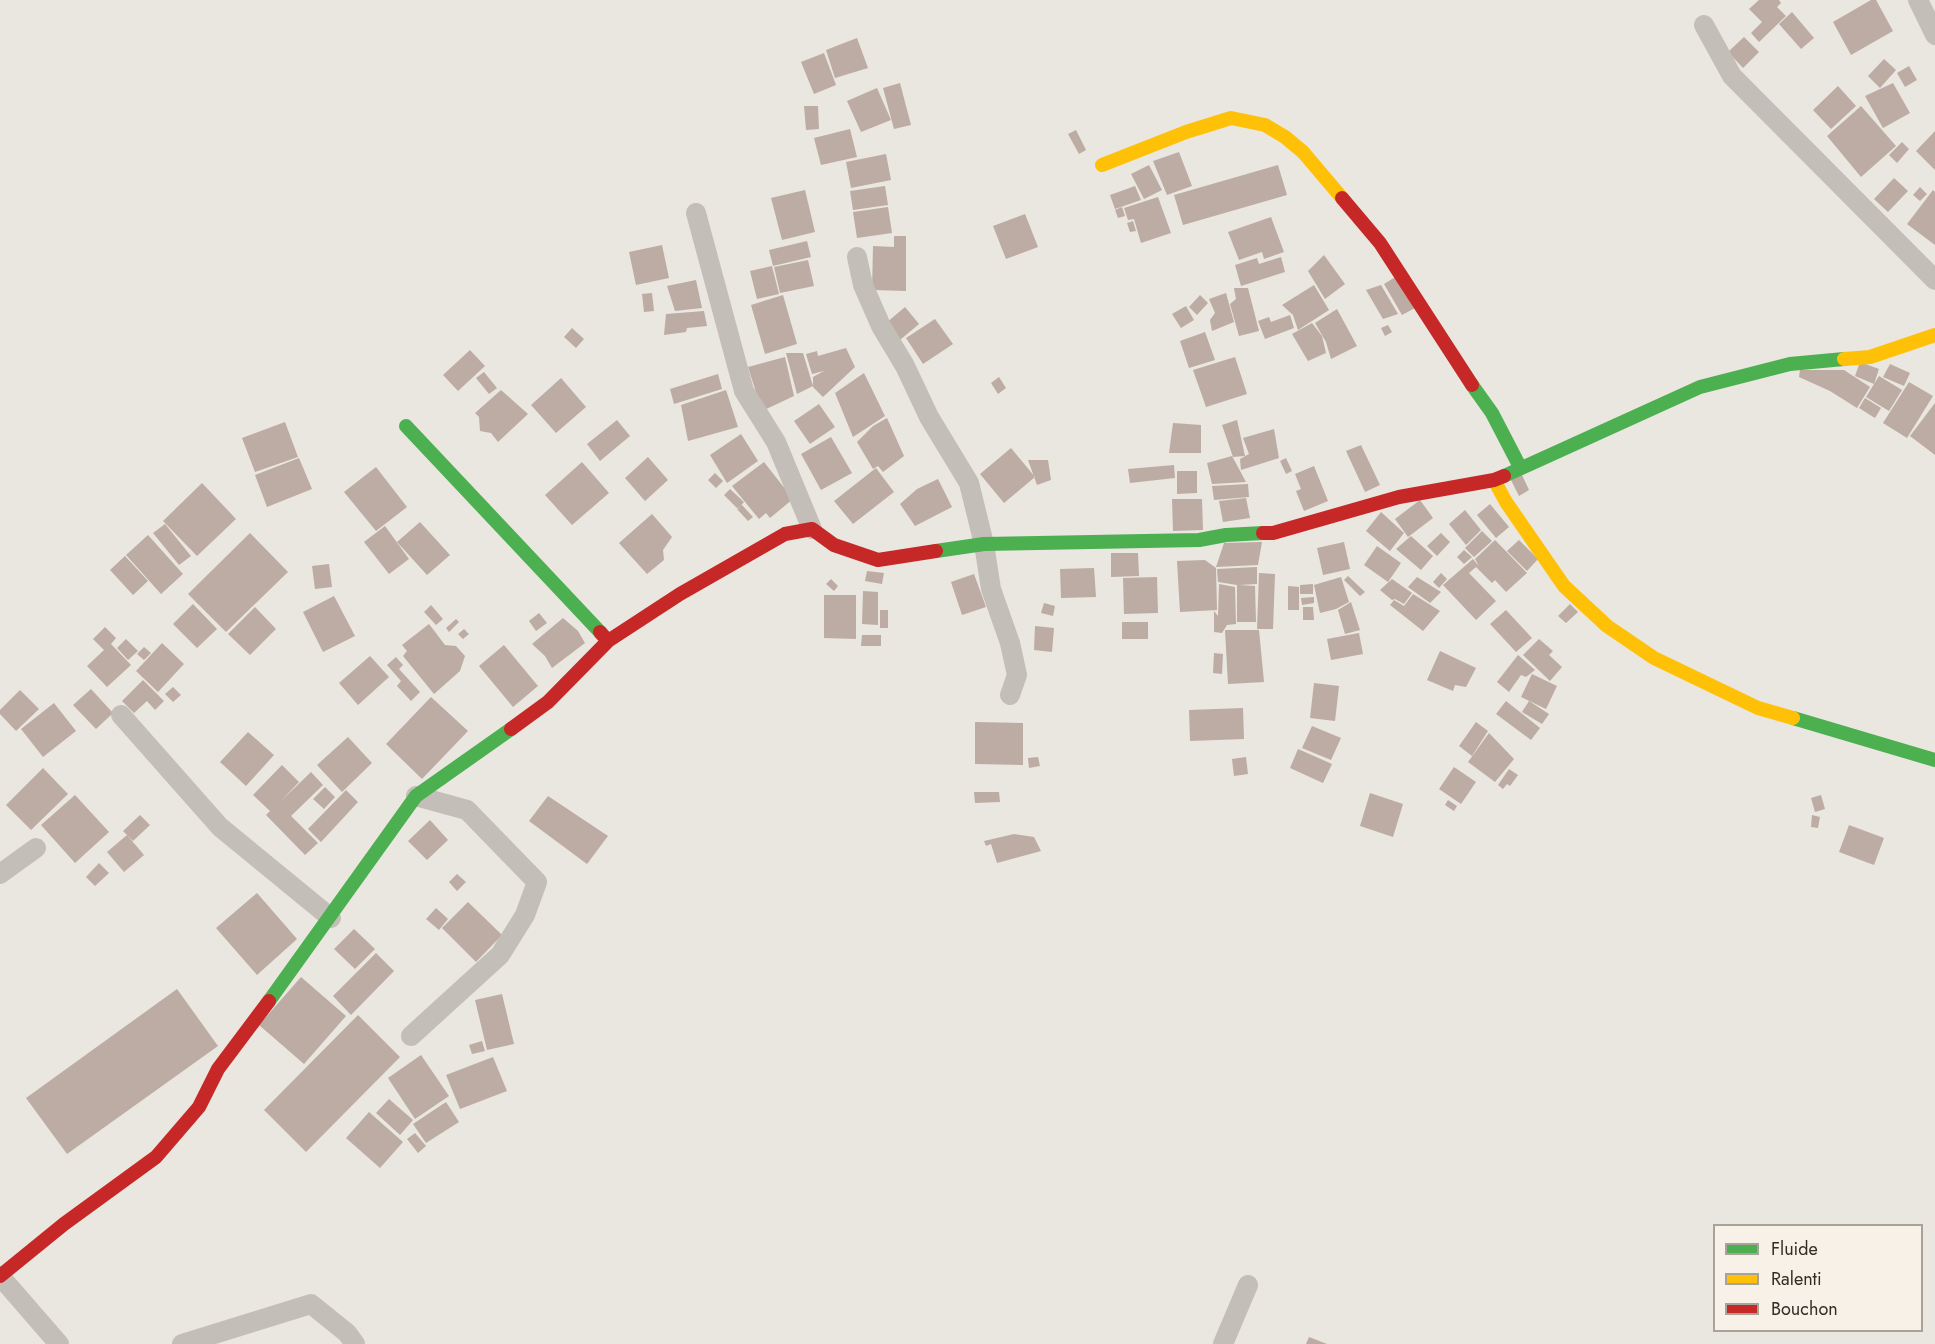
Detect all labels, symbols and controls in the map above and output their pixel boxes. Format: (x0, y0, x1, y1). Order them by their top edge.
legend (1713, 1224, 1923, 1332)
text: Fluide (1771, 1236, 1818, 1262)
text: Ralenti (1771, 1266, 1822, 1292)
text: Bouchon (1771, 1296, 1838, 1322)

